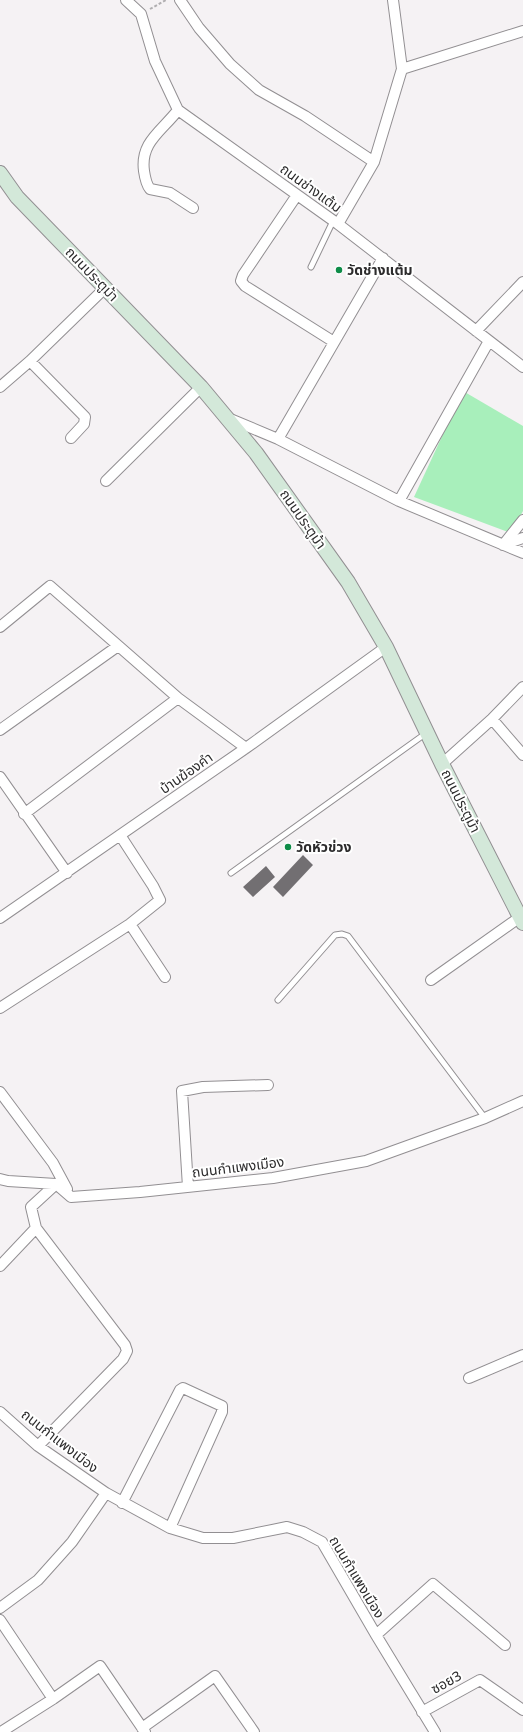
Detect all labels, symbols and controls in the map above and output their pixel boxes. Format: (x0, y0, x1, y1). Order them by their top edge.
street label: ถนนช่างแต้ม (277, 160, 345, 216)
street label: ถนนประตูม้า (62, 243, 122, 305)
place label: วัดช่างแต้ม (347, 261, 413, 278)
marker: วัดช่างแต้ม (334, 265, 344, 275)
street label: ถนนประตูม้า (276, 486, 330, 552)
street label: บ้านฆ้องคำ (156, 748, 216, 797)
street label: ถนนประตูม้า (437, 766, 485, 836)
place label: วัดหัวข่วง (296, 838, 351, 855)
marker: วัดหัวข่วง (283, 842, 293, 852)
street label: ถนนกำแพงเมือง (191, 1152, 285, 1181)
street label: ถนนกำแพงเมือง (18, 1405, 102, 1476)
street label: ถนนกำแพงเมือง (326, 1533, 389, 1621)
street label: ซอย3 (428, 1666, 464, 1697)

